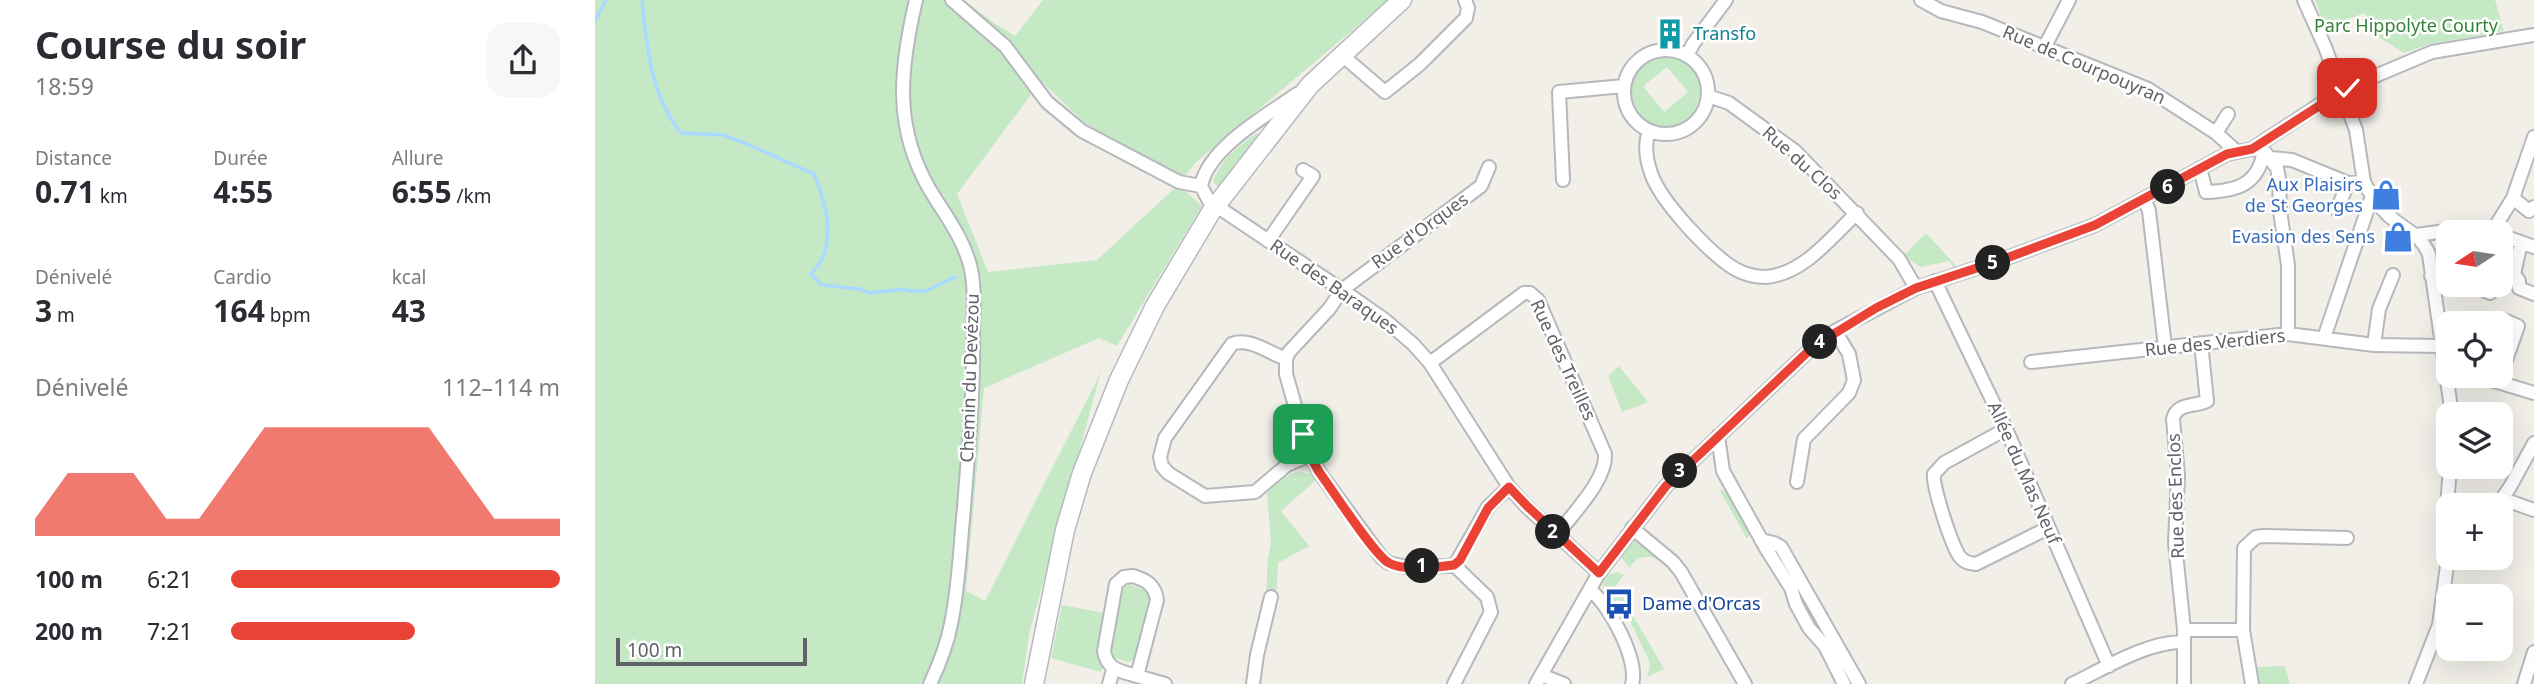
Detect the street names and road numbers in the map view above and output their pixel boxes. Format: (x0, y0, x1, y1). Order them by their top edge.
street label: Rue de Courpouyran (1999, 19, 2169, 109)
street label: Rue du Clos (1758, 120, 1848, 204)
street label: Rue d'Orques (1366, 187, 1473, 274)
street label: Rue des Baraques (1266, 233, 1404, 339)
street label: Chemin du Devézou (954, 293, 984, 463)
street label: Rue des Treilles (1525, 295, 1602, 424)
street label: Rue des Verdiers (2143, 323, 2286, 361)
street label: Allée du Mas Neuf (1983, 398, 2067, 548)
street label: Rue des Enclos (2161, 433, 2189, 559)

